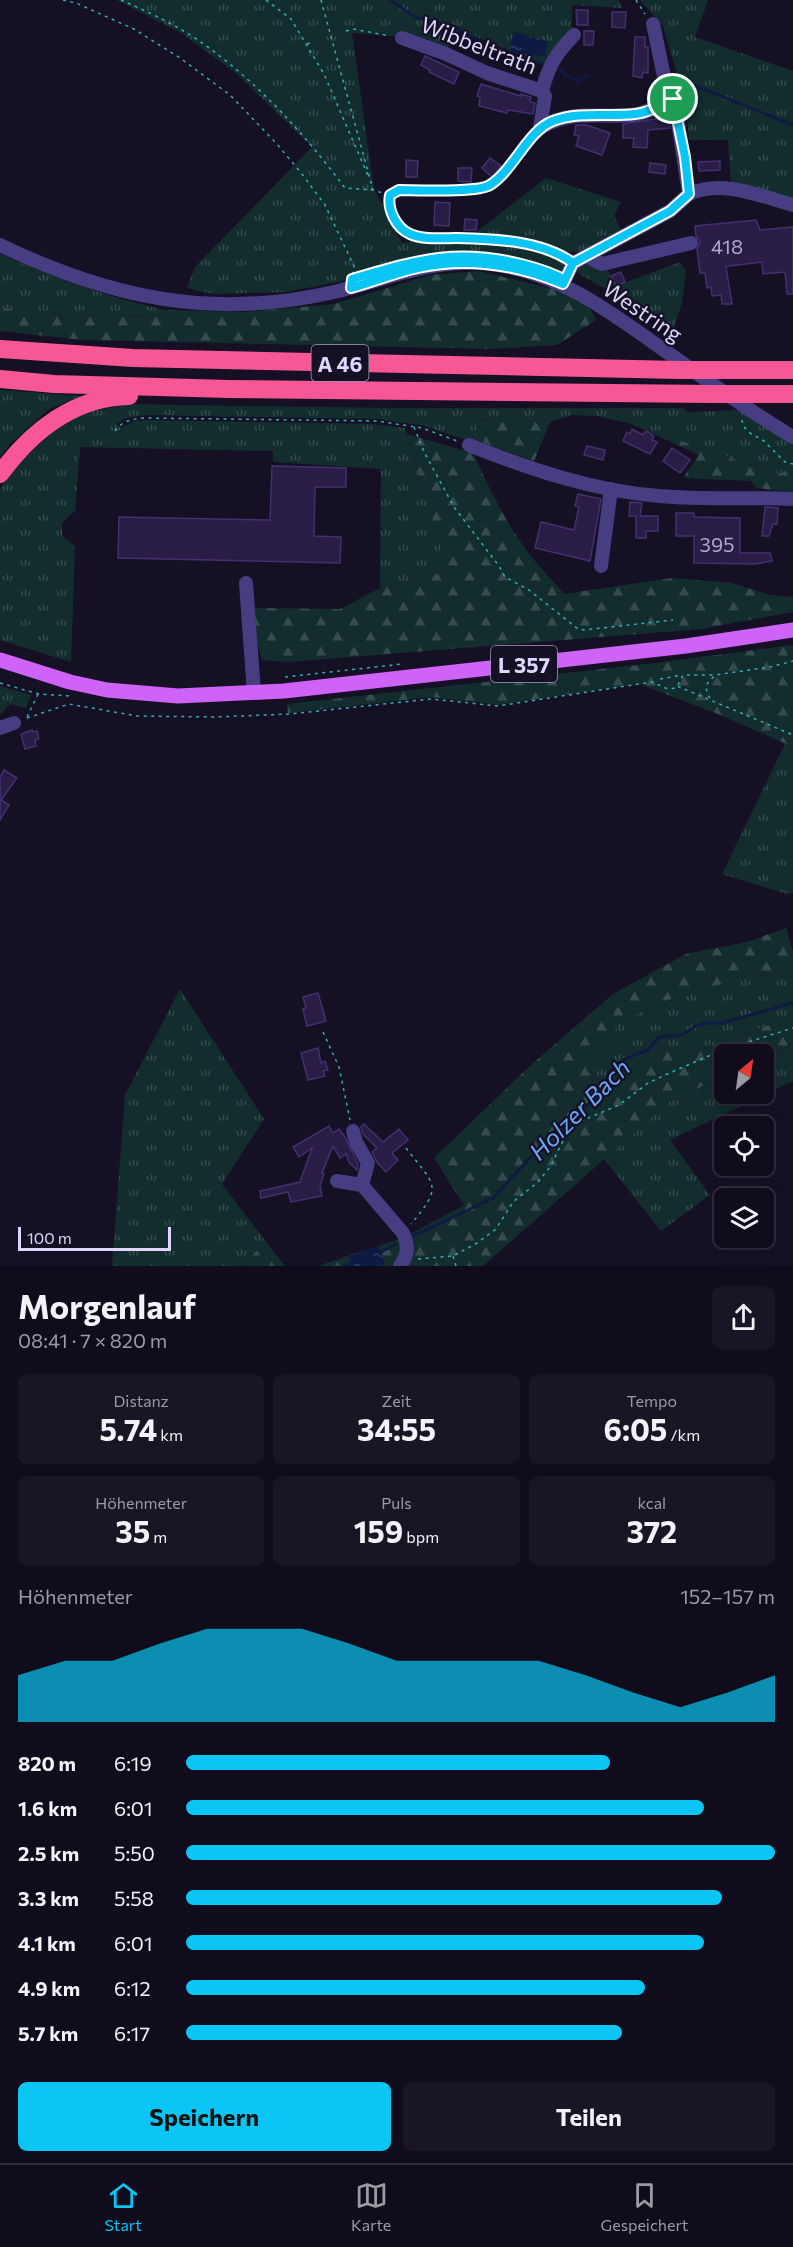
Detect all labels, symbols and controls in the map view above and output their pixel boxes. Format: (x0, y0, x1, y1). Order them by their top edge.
street label: Wibbeltrath (417, 11, 541, 79)
pin (647, 73, 698, 124)
icon: arrive (656, 82, 689, 115)
house number: 418 (711, 234, 743, 258)
street label: Westring (598, 275, 688, 348)
road number: A 46 (312, 345, 368, 381)
house number: 395 (699, 532, 735, 556)
road number: L 357 (491, 646, 557, 682)
north arrow (714, 1044, 774, 1104)
map controls (714, 1044, 774, 1248)
water label: Holzer Bach (523, 1053, 635, 1165)
button: locate (714, 1116, 774, 1176)
button: layers (714, 1188, 774, 1248)
scale bar (18, 1224, 171, 1252)
text: 100 m (27, 1228, 72, 1247)
text: Morgenlauf (18, 1285, 196, 1326)
button: share (712, 1286, 775, 1349)
text: 08:41 · 7 × 820 m (18, 1328, 167, 1352)
text: Distanz (114, 1391, 169, 1410)
text: Zeit (382, 1391, 411, 1410)
text: Tempo (627, 1391, 677, 1410)
text: 5.74 (99, 1410, 157, 1447)
text: 34:55 (357, 1410, 436, 1447)
text: 6:05 (603, 1410, 667, 1447)
text: km (157, 1425, 183, 1444)
text: /km (667, 1425, 700, 1444)
text: Höhenmeter (95, 1493, 187, 1512)
text: Puls (381, 1493, 412, 1512)
text: kcal (637, 1493, 666, 1512)
text: 35 (115, 1512, 150, 1549)
text: 159 (354, 1512, 403, 1549)
text: 372 (626, 1512, 677, 1549)
text: m (150, 1527, 167, 1546)
text: bpm (403, 1527, 439, 1546)
text: Höhenmeter (18, 1584, 133, 1608)
text: 152–157 m (680, 1584, 775, 1608)
text: 820 m (18, 1751, 76, 1775)
text: 6:19 (114, 1751, 152, 1775)
text: 1.6 km (18, 1796, 77, 1820)
text: 6:01 (114, 1796, 152, 1820)
text: 2.5 km (18, 1841, 79, 1865)
text: 5:50 (114, 1841, 155, 1865)
text: 3.3 km (18, 1886, 79, 1910)
text: 5:58 (114, 1886, 154, 1910)
text: 4.1 km (18, 1931, 76, 1955)
text: 6:01 (114, 1931, 152, 1955)
text: 4.9 km (18, 1976, 80, 2000)
text: 6:12 (114, 1976, 151, 2000)
text: 5.7 km (18, 2021, 78, 2045)
text: 6:17 (114, 2021, 150, 2045)
button: Speichern (18, 2082, 391, 2151)
button: Teilen (403, 2082, 775, 2151)
tab: Start (105, 2179, 142, 2234)
tab: Karte (351, 2179, 391, 2234)
tab: Gespeichert (600, 2179, 688, 2234)

